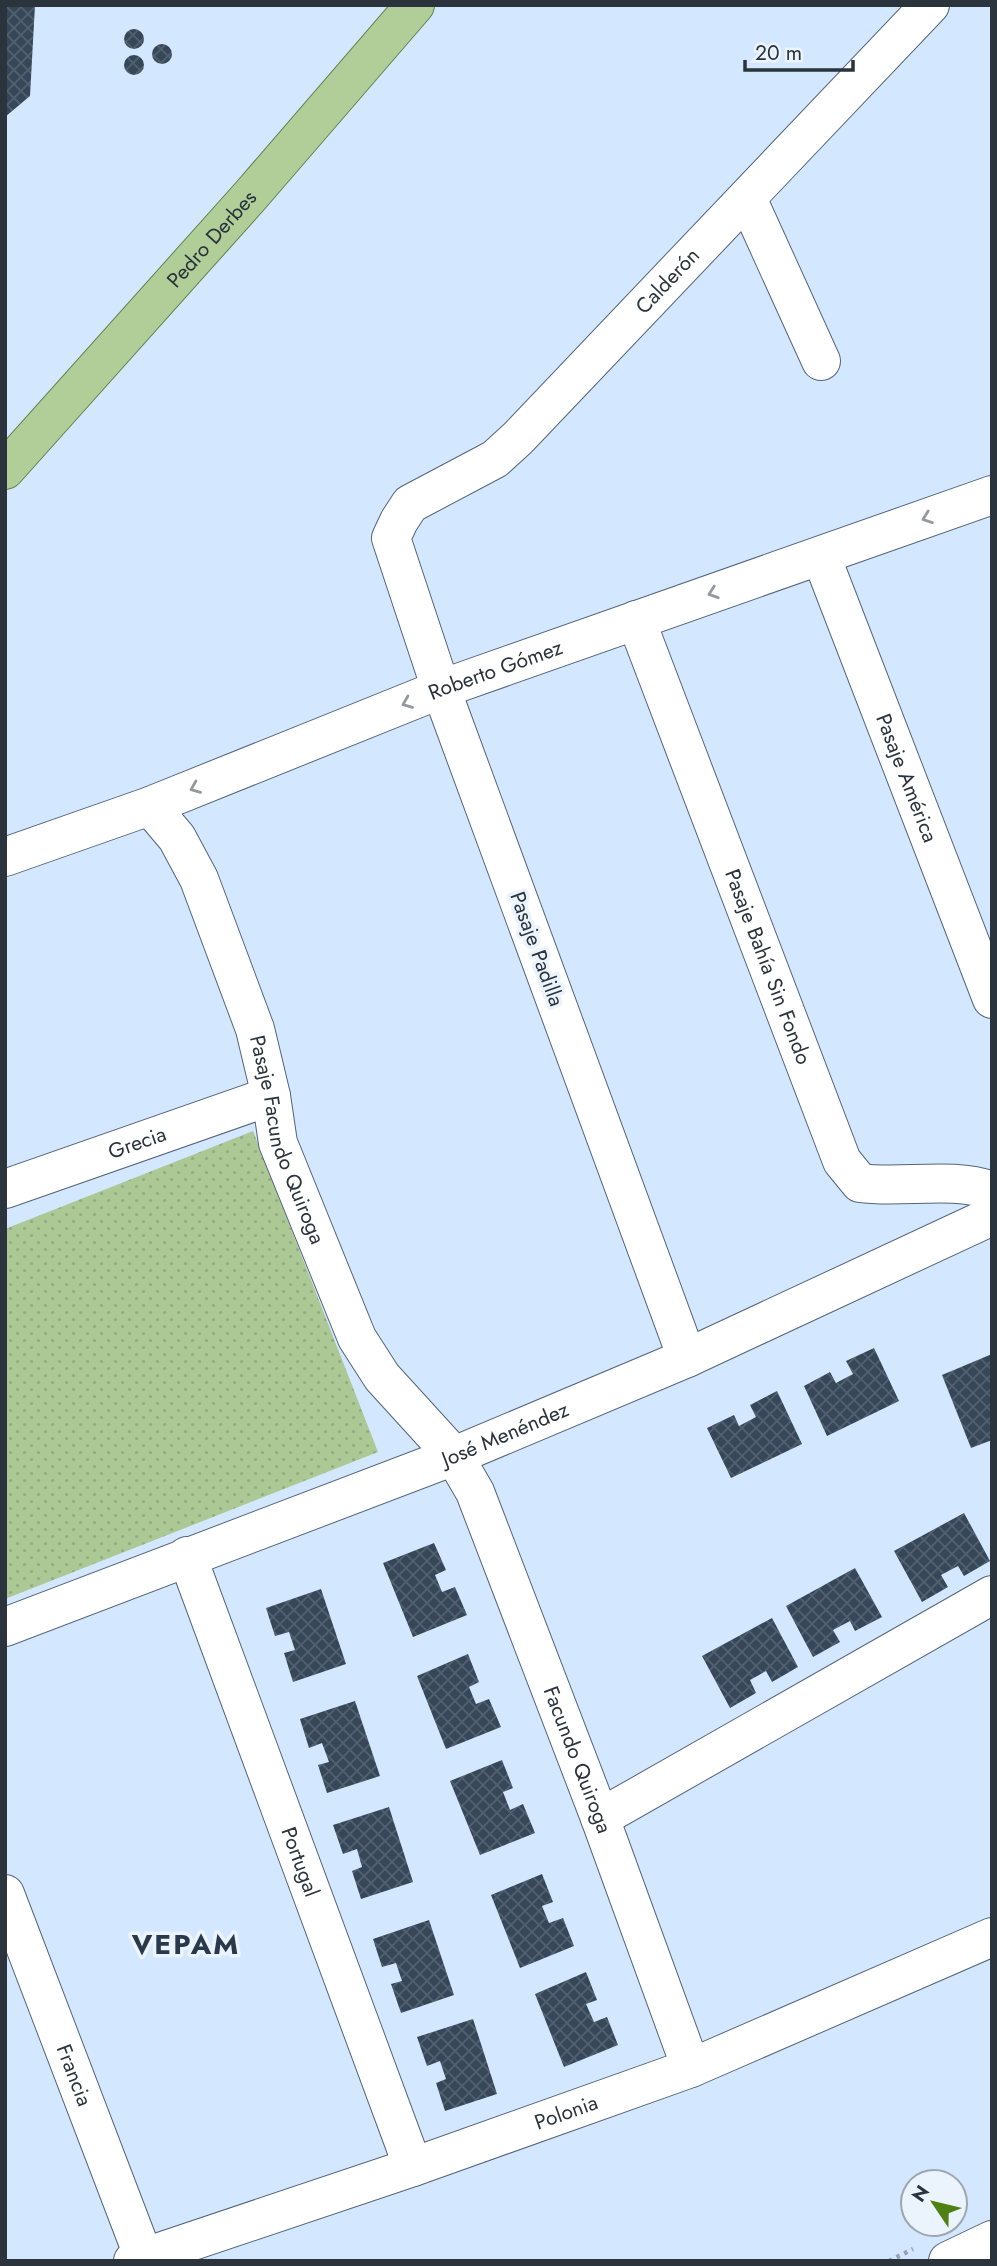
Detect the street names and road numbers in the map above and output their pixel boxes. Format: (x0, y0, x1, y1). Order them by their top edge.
street label: Pedro Derbes (160, 184, 264, 294)
street label: Calderón (628, 241, 706, 321)
street label: Roberto Gómez (424, 632, 567, 708)
street label: Pasaje América (868, 709, 945, 847)
street label: Pasaje Bahía Sin Fondo (717, 865, 819, 1069)
street label: Pasaje Padilla (502, 887, 572, 1011)
street label: Pasaje Facundo Quiroga (242, 1032, 332, 1249)
street label: Grecia (104, 1119, 170, 1167)
street label: José Menéndez (435, 1394, 574, 1475)
street label: Facundo Quiroga (536, 1682, 619, 1838)
street label: Portugal (273, 1823, 327, 1901)
street label: Francia (49, 2040, 100, 2111)
street label: Polonia (530, 2087, 602, 2138)

